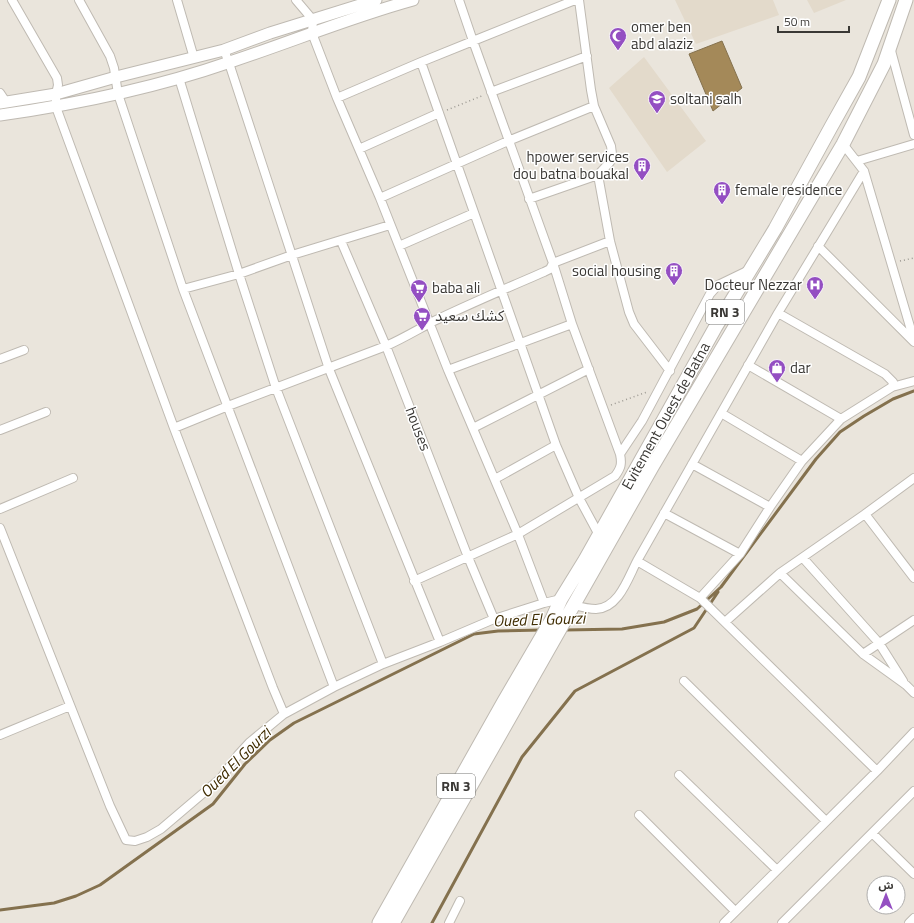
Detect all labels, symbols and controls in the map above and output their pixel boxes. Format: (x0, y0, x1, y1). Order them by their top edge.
scale bar (778, 8, 849, 34)
text: 50 m (784, 12, 810, 31)
place label: omer ben abd alaziz (631, 15, 693, 55)
mosque icon: omer ben abd alaziz (608, 26, 628, 51)
place label: soltani salh (670, 87, 742, 110)
school or university icon: soltani salh (647, 89, 667, 114)
place label: hpower services dou batna bouakal (513, 145, 629, 185)
building icon: hpower services dou batna bouakal (632, 156, 652, 181)
place label: female residence (735, 178, 842, 201)
building icon: female residence (712, 180, 732, 205)
place label: social housing (572, 259, 661, 282)
building icon: social housing (664, 261, 684, 286)
place label: Docteur Nezzar (705, 273, 802, 296)
hospital icon: Docteur Nezzar (805, 275, 825, 300)
place label: baba ali (432, 276, 480, 299)
supermarket icon: baba ali (409, 278, 429, 303)
road number: RN 3 (706, 300, 744, 324)
place label: كشك سعيد (435, 304, 505, 327)
supermarket icon: كشك سعيد (412, 306, 432, 331)
street label: Evitement Ouest de Batna (615, 337, 716, 494)
place label: dar (790, 356, 811, 379)
shop icon: dar (767, 358, 787, 383)
street label: houses (400, 403, 437, 454)
water label: Oued El Gourzi (493, 605, 587, 633)
water label: Oued El Gourzi (194, 720, 277, 803)
road number: RN 3 (437, 774, 475, 798)
north arrow (866, 875, 906, 915)
text: ش (878, 877, 894, 893)

